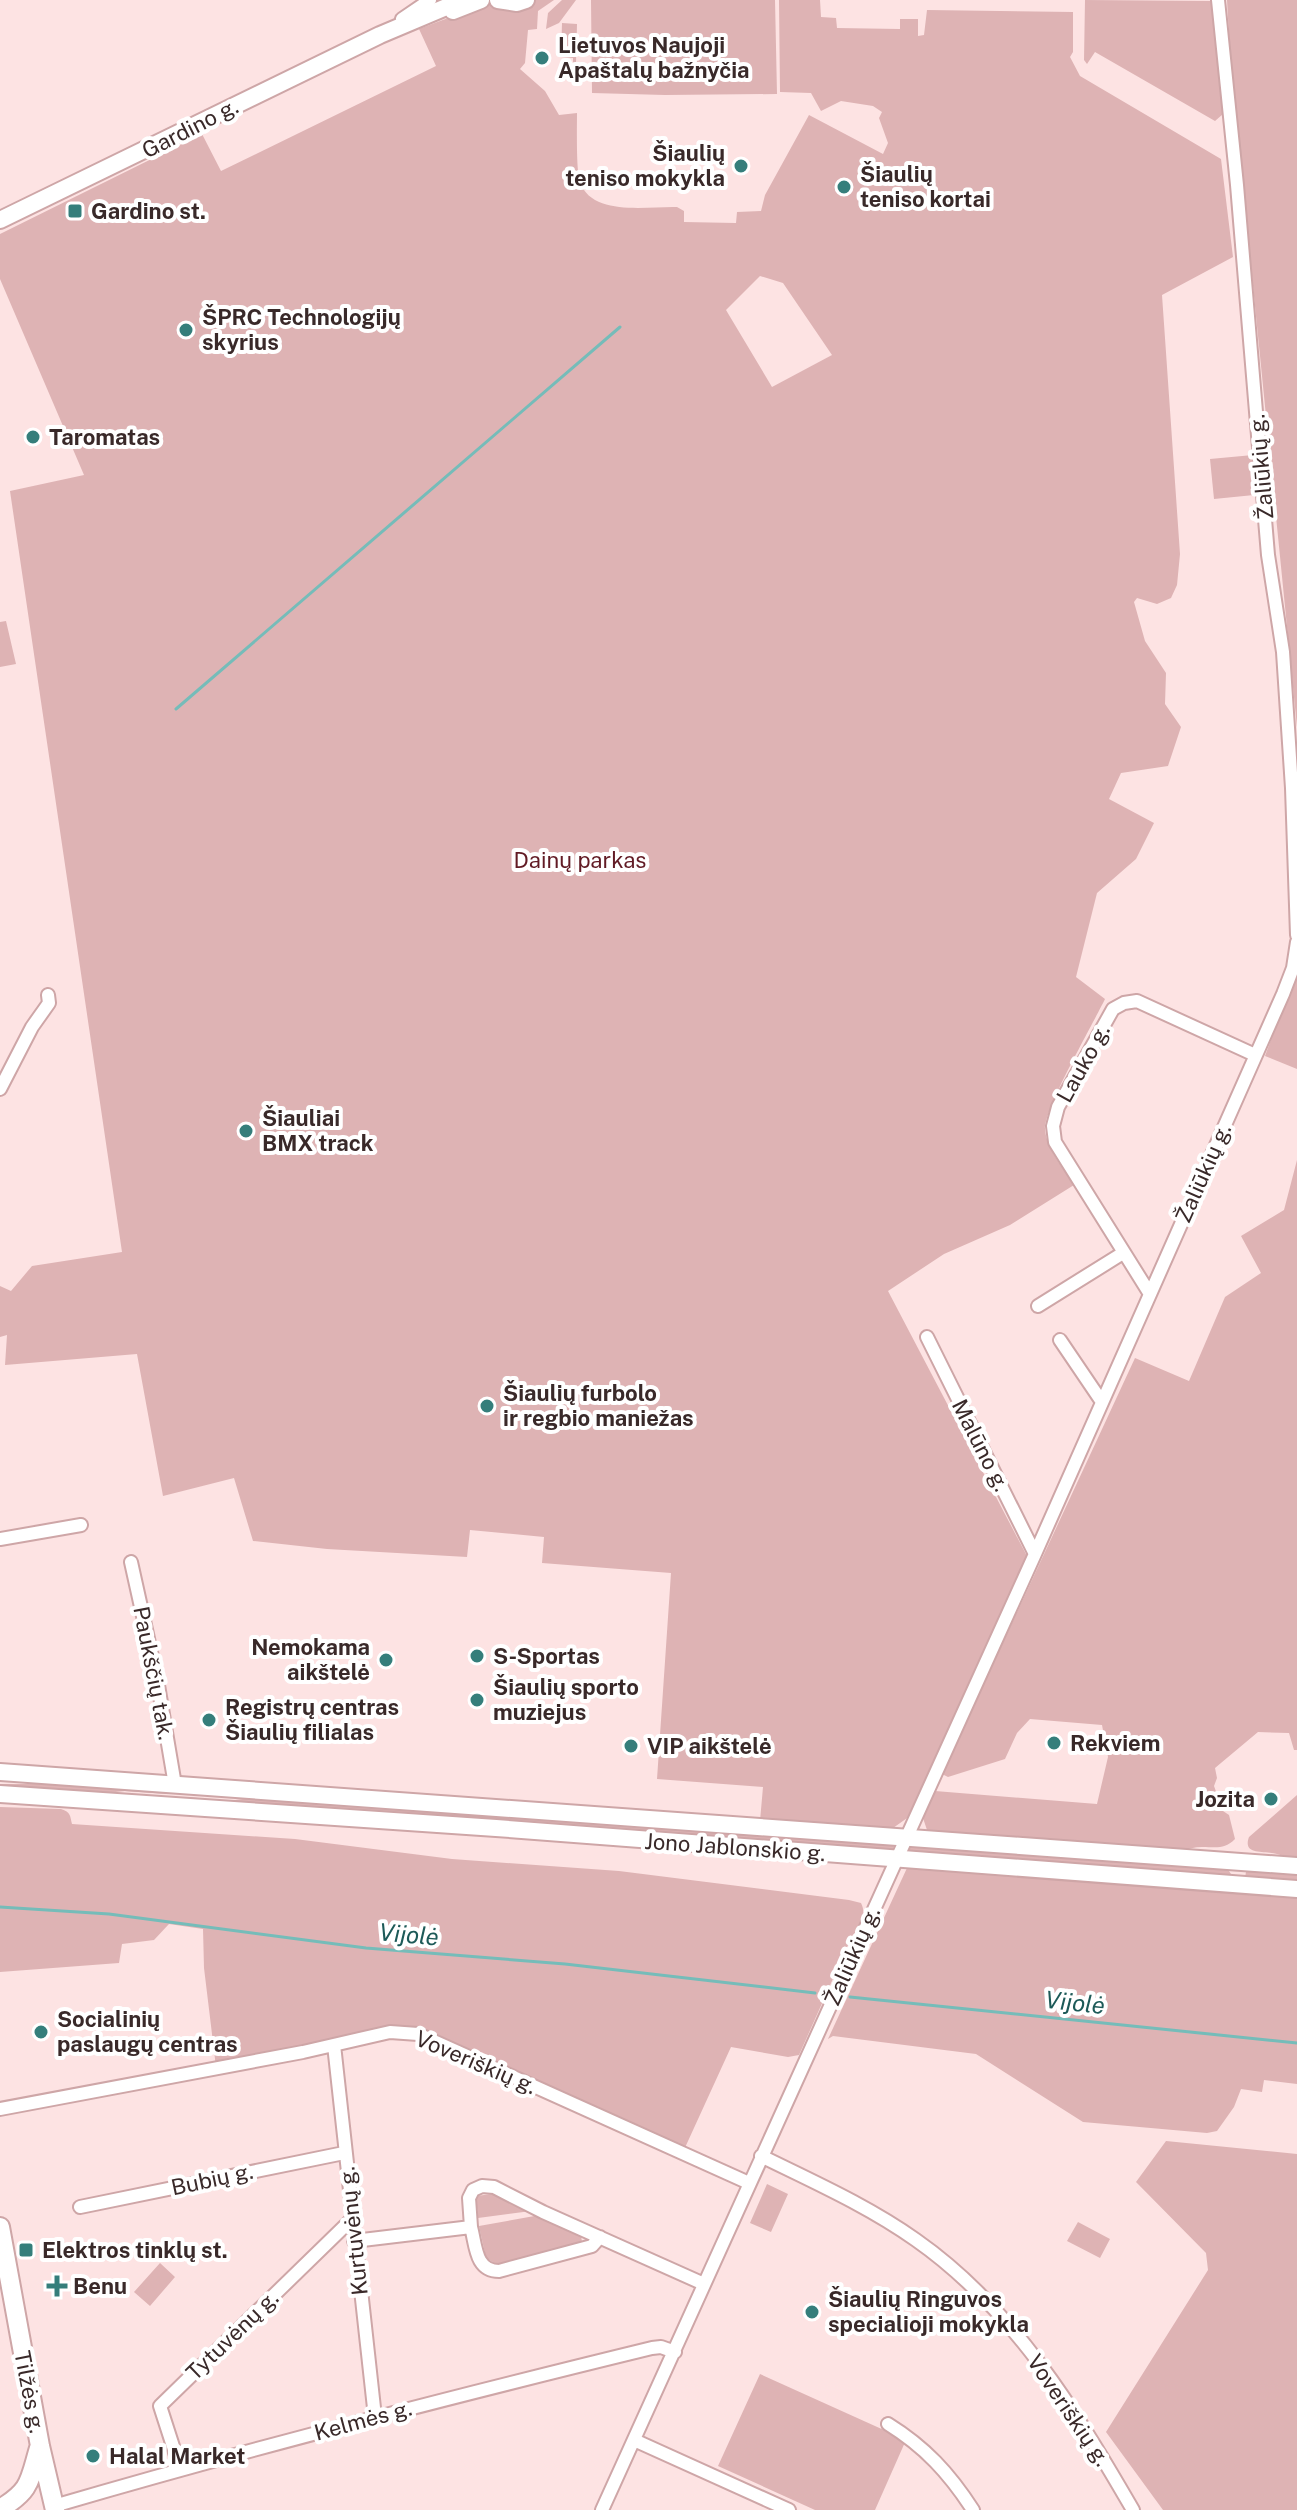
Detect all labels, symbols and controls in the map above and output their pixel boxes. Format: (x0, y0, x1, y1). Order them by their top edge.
place label: Lietuvos Naujoji Apaštalų bažnyčia (558, 32, 750, 83)
marker: Lietuvos Naujoji Apaštalų bažnyčia (533, 49, 551, 67)
street label: Gardino g. (138, 93, 242, 163)
place label: Šiaulių teniso mokykla (565, 140, 725, 191)
marker: Šiaulių teniso mokykla (732, 157, 750, 175)
place label: Šiaulių teniso kortai (860, 161, 991, 212)
marker: Šiaulių teniso kortai (835, 178, 853, 196)
place label: Gardino st. (91, 198, 206, 224)
marker: Gardino st. (66, 202, 84, 220)
place label: ŠPRC Technologijų skyrius (202, 304, 401, 355)
marker: ŠPRC Technologijų skyrius (177, 321, 195, 339)
street label: Žaliūkių g. (1243, 413, 1279, 521)
place label: Taromatas (49, 424, 160, 450)
marker: Taromatas (24, 428, 42, 446)
park label: Dainų parkas (514, 847, 646, 873)
street label: Lauko g. (1051, 1019, 1115, 1107)
place label: Šiauliai BMX track (262, 1105, 374, 1156)
street label: Žaliūkių g. (1170, 1119, 1236, 1227)
marker: Šiauliai BMX track (237, 1122, 255, 1140)
place label: Šiaulių furbolo ir regbio maniežas (503, 1380, 694, 1431)
street label: Malūno g. (947, 1395, 1015, 1495)
marker: Šiaulių furbolo ir regbio maniežas (478, 1397, 496, 1415)
street label: Paukščių tak. (128, 1604, 180, 1742)
place label: Nemokama aikštelė (251, 1634, 370, 1685)
place label: S-Sportas (493, 1643, 600, 1669)
marker: S-Sportas (468, 1647, 486, 1665)
marker: Nemokama aikštelė (377, 1651, 395, 1669)
place label: Šiaulių sporto muziejus (493, 1674, 639, 1725)
marker: Šiaulių sporto muziejus (468, 1691, 486, 1709)
place label: Registrų centras Šiaulių filialas (225, 1694, 399, 1745)
marker: Registrų centras Šiaulių filialas (200, 1711, 218, 1729)
place label: Rekviem (1070, 1730, 1160, 1756)
place label: VIP aikštelė (647, 1733, 772, 1759)
marker: Rekviem (1045, 1734, 1063, 1752)
marker: VIP aikštelė (622, 1737, 640, 1755)
place label: Jozita (1195, 1786, 1255, 1812)
marker: Jozita (1262, 1790, 1280, 1808)
street label: Jono Jablonskio g. (644, 1828, 826, 1866)
street label: Žaliūkių g. (819, 1902, 885, 2010)
water label: Vijolė (378, 1917, 440, 1951)
water label: Vijolė (1044, 1985, 1106, 2019)
place label: Socialinių paslaugų centras (57, 2006, 238, 2057)
marker: Socialinių paslaugų centras (32, 2023, 50, 2041)
street label: Voveriškių g. (412, 2025, 540, 2099)
street label: Bubių g. (169, 2158, 255, 2200)
street label: Kurtuvėnų g. (333, 2165, 373, 2297)
place label: Elektros tinklų st. (42, 2237, 228, 2263)
marker: Elektros tinklų st. (17, 2241, 35, 2259)
place label: Benu (73, 2273, 127, 2299)
marker: Benu (48, 2277, 66, 2295)
street label: Tytuvėnų g. (181, 2285, 283, 2385)
place label: Šiaulių Ringuvos specialioji mokykla (828, 2286, 1029, 2337)
marker: Šiaulių Ringuvos specialioji mokykla (803, 2303, 821, 2321)
street label: Tilžės g. (9, 2349, 51, 2435)
street label: Voveriškių g. (1022, 2349, 1116, 2471)
street label: Kelmės g. (311, 2395, 415, 2445)
place label: Halal Market (109, 2443, 245, 2469)
marker: Halal Market (84, 2447, 102, 2465)

